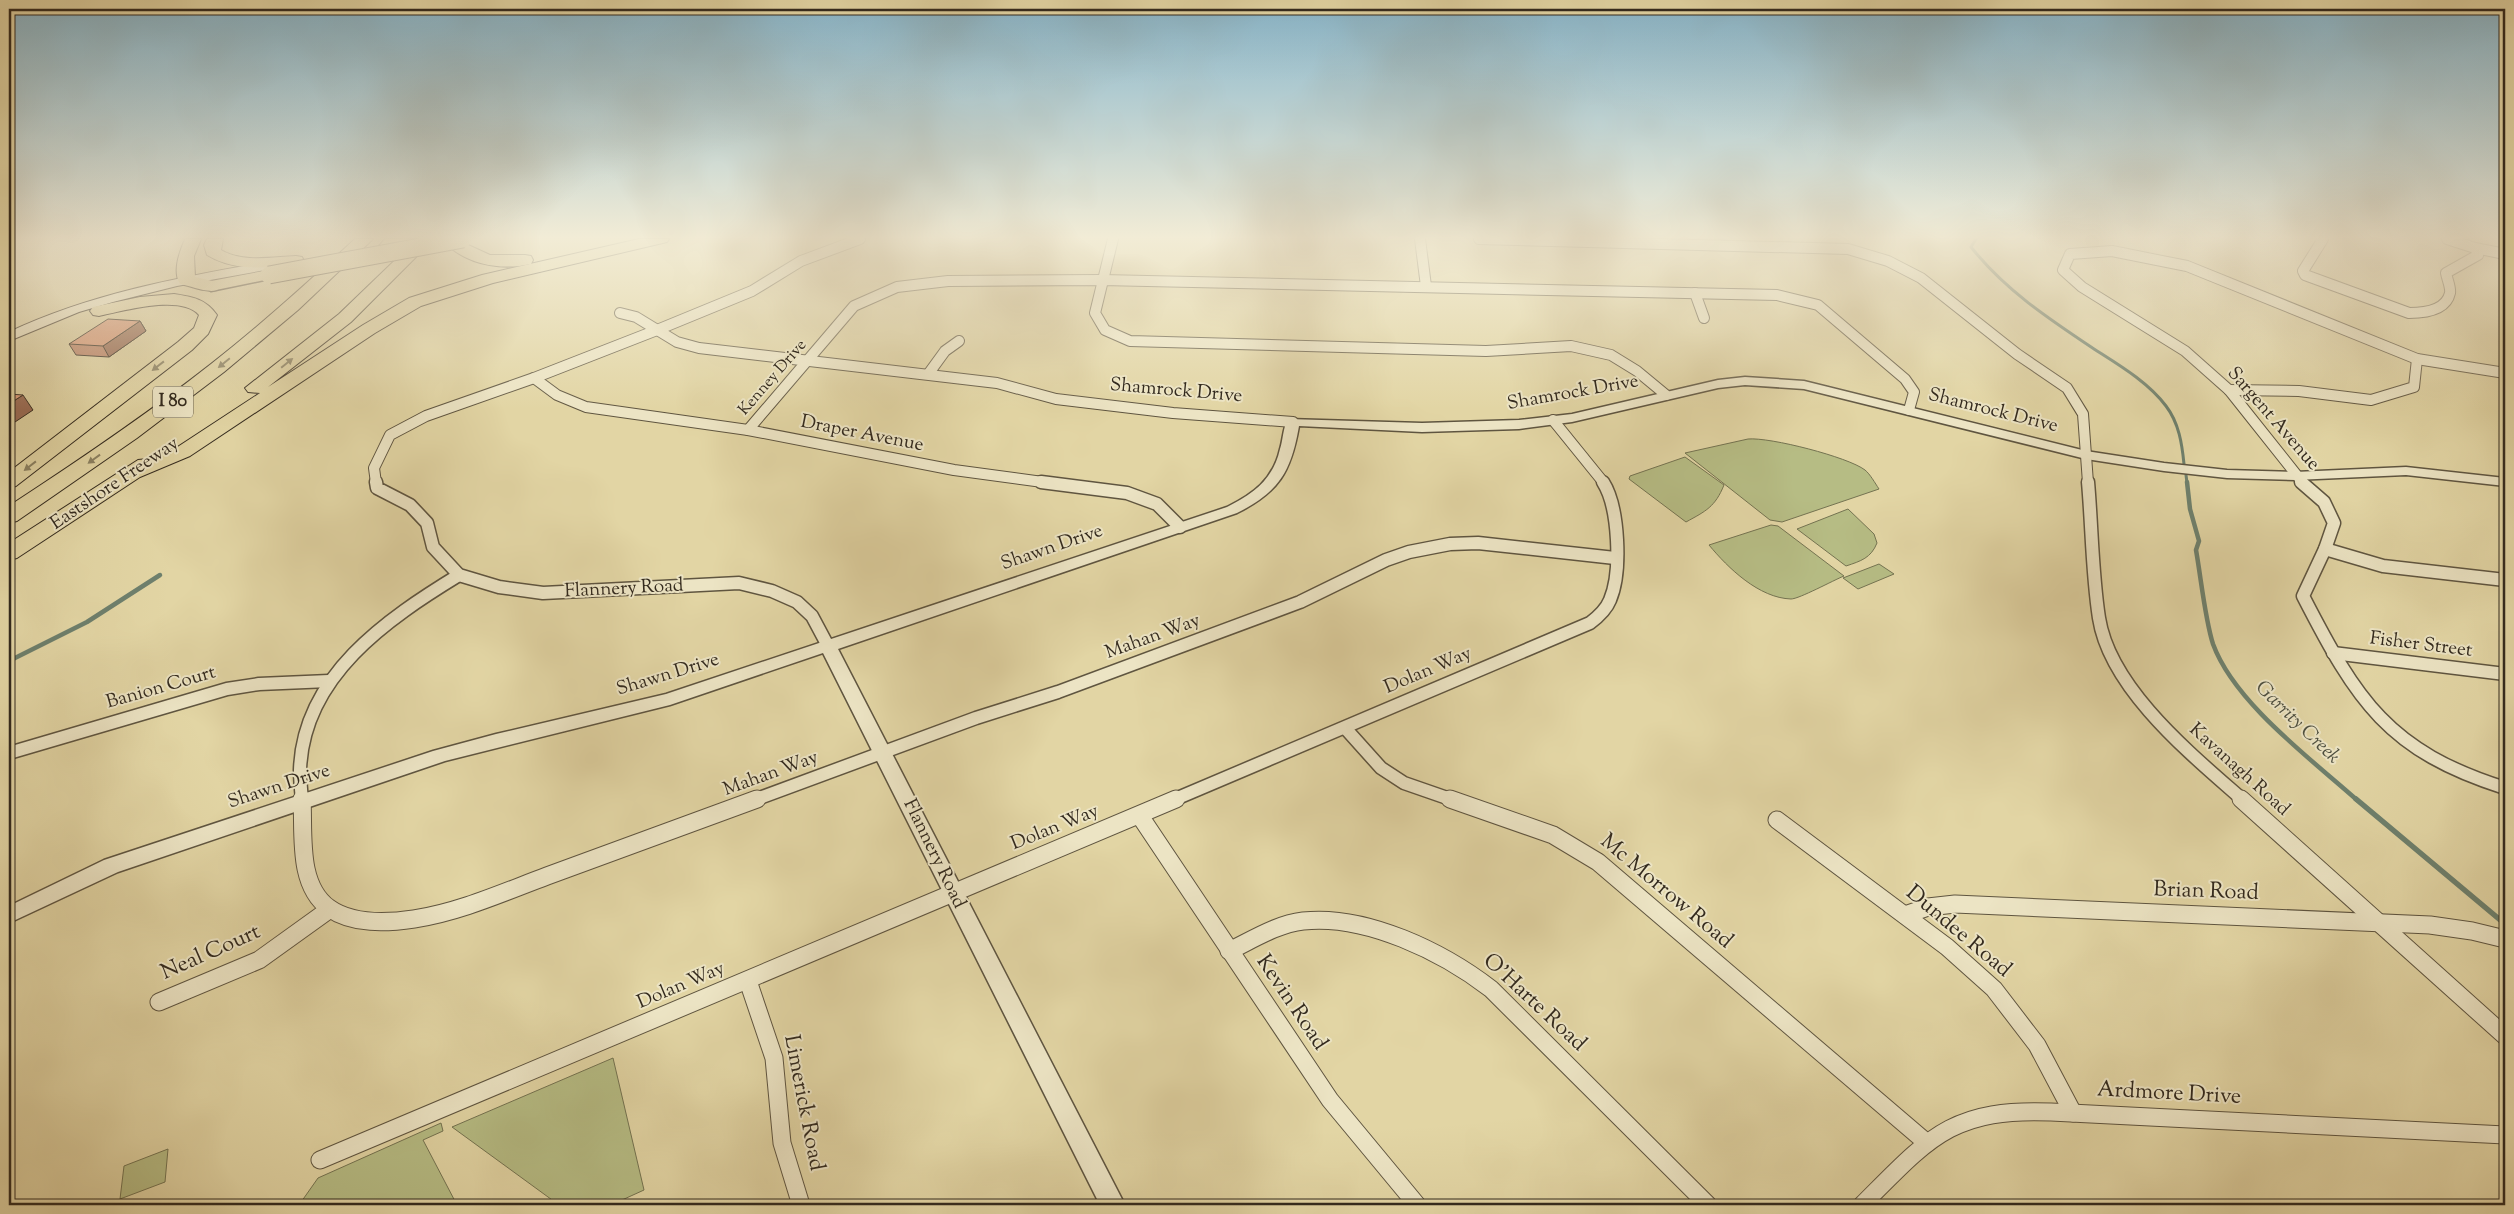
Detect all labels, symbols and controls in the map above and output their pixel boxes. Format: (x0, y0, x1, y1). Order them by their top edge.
street label: Kenney Drive (733, 335, 813, 421)
one-way arrow (218, 357, 231, 368)
one-way arrow (281, 358, 294, 369)
one-way arrow (152, 361, 165, 372)
street label: Sargent Avenue (2220, 361, 2326, 477)
street label: Shamrock Drive (1505, 368, 1641, 418)
street label: Shamrock Drive (1109, 372, 1244, 410)
street label: Shamrock Drive (1925, 382, 2061, 440)
road number: I 80 (153, 387, 193, 418)
street label: Draper Avenue (798, 409, 926, 459)
street label: Eastshore Freeway (45, 431, 185, 537)
one-way arrow (87, 454, 101, 464)
one-way arrow (24, 460, 37, 471)
street label: Shawn Drive (997, 518, 1107, 578)
street label: Flannery Road (564, 572, 684, 606)
street label: Mahan Way (1102, 607, 1205, 667)
street label: Fisher Street (2368, 625, 2474, 665)
street label: Dolan Way (1380, 640, 1476, 702)
street label: Shawn Drive (613, 647, 723, 703)
street label: Banion Court (103, 659, 219, 717)
water label: Garrity Creek (2248, 675, 2346, 771)
street label: Kavanagh Road (2182, 717, 2296, 823)
street label: Mahan Way (720, 744, 823, 804)
street label: Shawn Drive (224, 758, 334, 816)
street label: Flannery Road (896, 795, 972, 914)
street label: Dolan Way (1007, 798, 1103, 858)
street label: Mc Morrow Road (1593, 827, 1739, 957)
street label: Brian Road (2153, 874, 2259, 910)
street label: Dundee Road (1898, 878, 2018, 986)
street label: Neal Court (156, 917, 266, 989)
street label: O'Harte Road (1475, 946, 1593, 1060)
street label: Kevin Road (1247, 949, 1335, 1057)
street label: Dolan Way (633, 955, 729, 1017)
street label: Limerick Road (774, 1032, 832, 1174)
street label: Ardmore Drive (2096, 1074, 2242, 1114)

